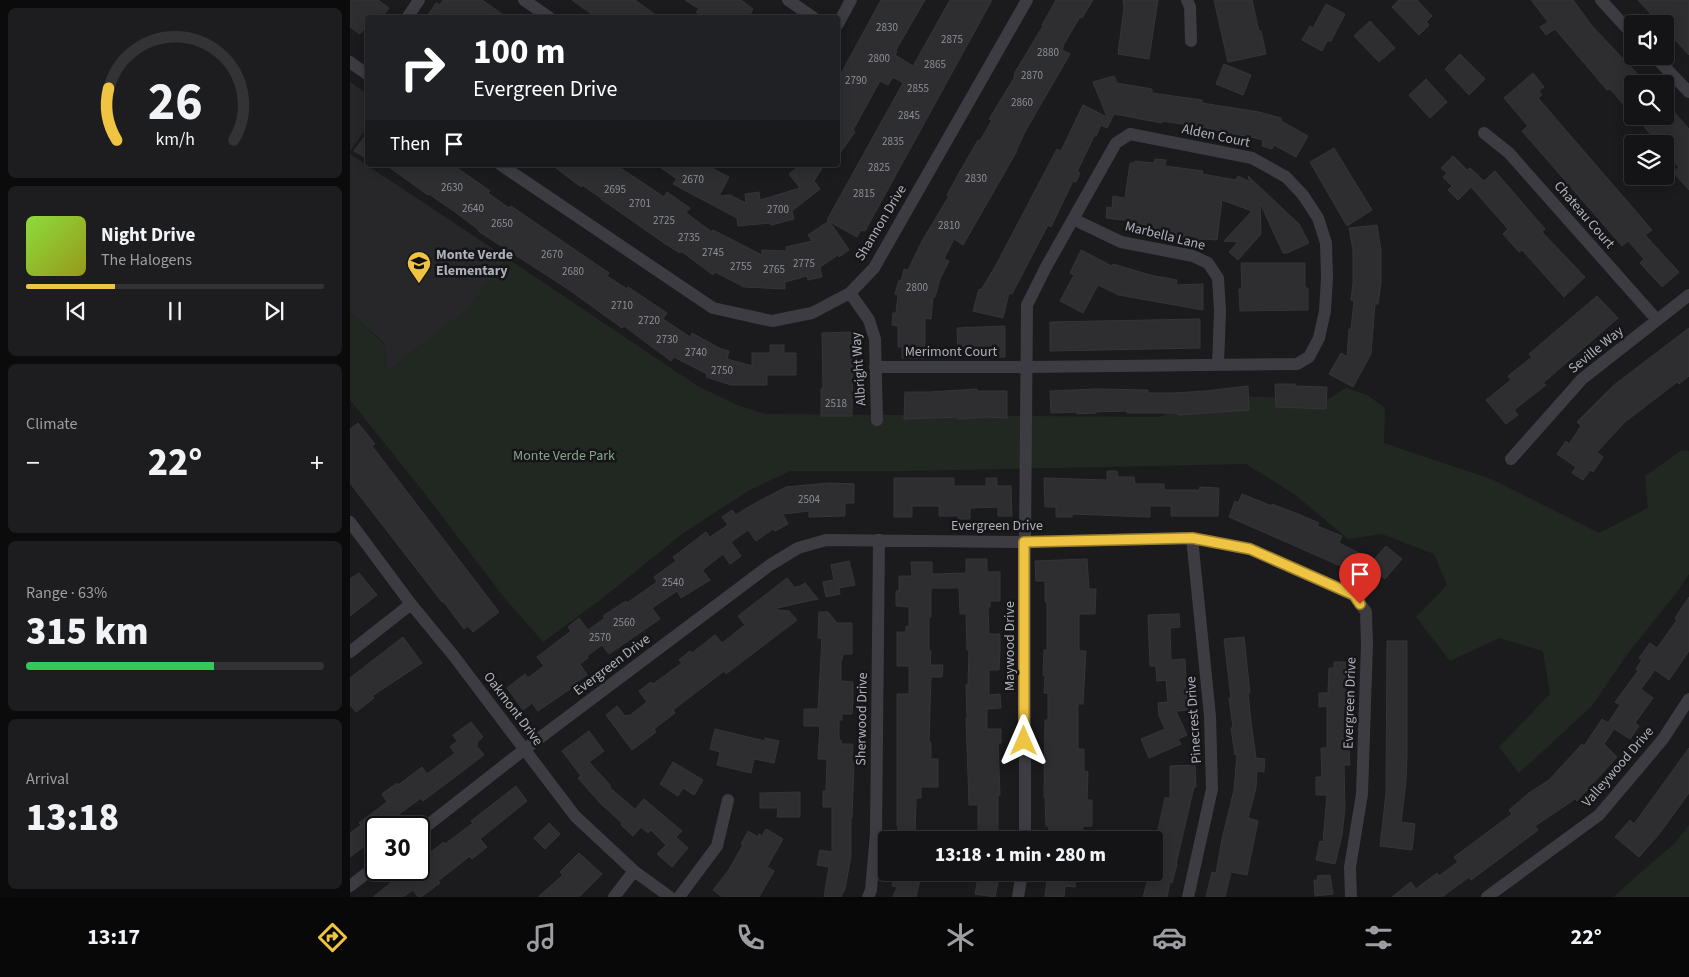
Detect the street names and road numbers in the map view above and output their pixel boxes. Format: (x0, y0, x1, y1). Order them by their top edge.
street label: Alden Court (1180, 119, 1252, 153)
street label: Chateau Court (1549, 177, 1619, 253)
street label: Shannon Drive (850, 181, 912, 265)
street label: Marbella Lane (1123, 216, 1207, 256)
street label: Seville Way (1564, 321, 1628, 378)
street label: Albright Way (846, 331, 872, 407)
street label: Merimont Court (905, 342, 998, 362)
street label: Evergreen Drive (951, 516, 1043, 536)
street label: Maywood Drive (1000, 601, 1020, 691)
street label: Evergreen Drive (569, 629, 655, 701)
street label: Evergreen Drive (1338, 657, 1362, 749)
street label: Oakmont Drive (479, 668, 548, 750)
street label: Sherwood Drive (851, 672, 873, 766)
street label: Pinecrest Drive (1181, 676, 1207, 764)
street label: Valleywood Drive (1577, 722, 1659, 812)

